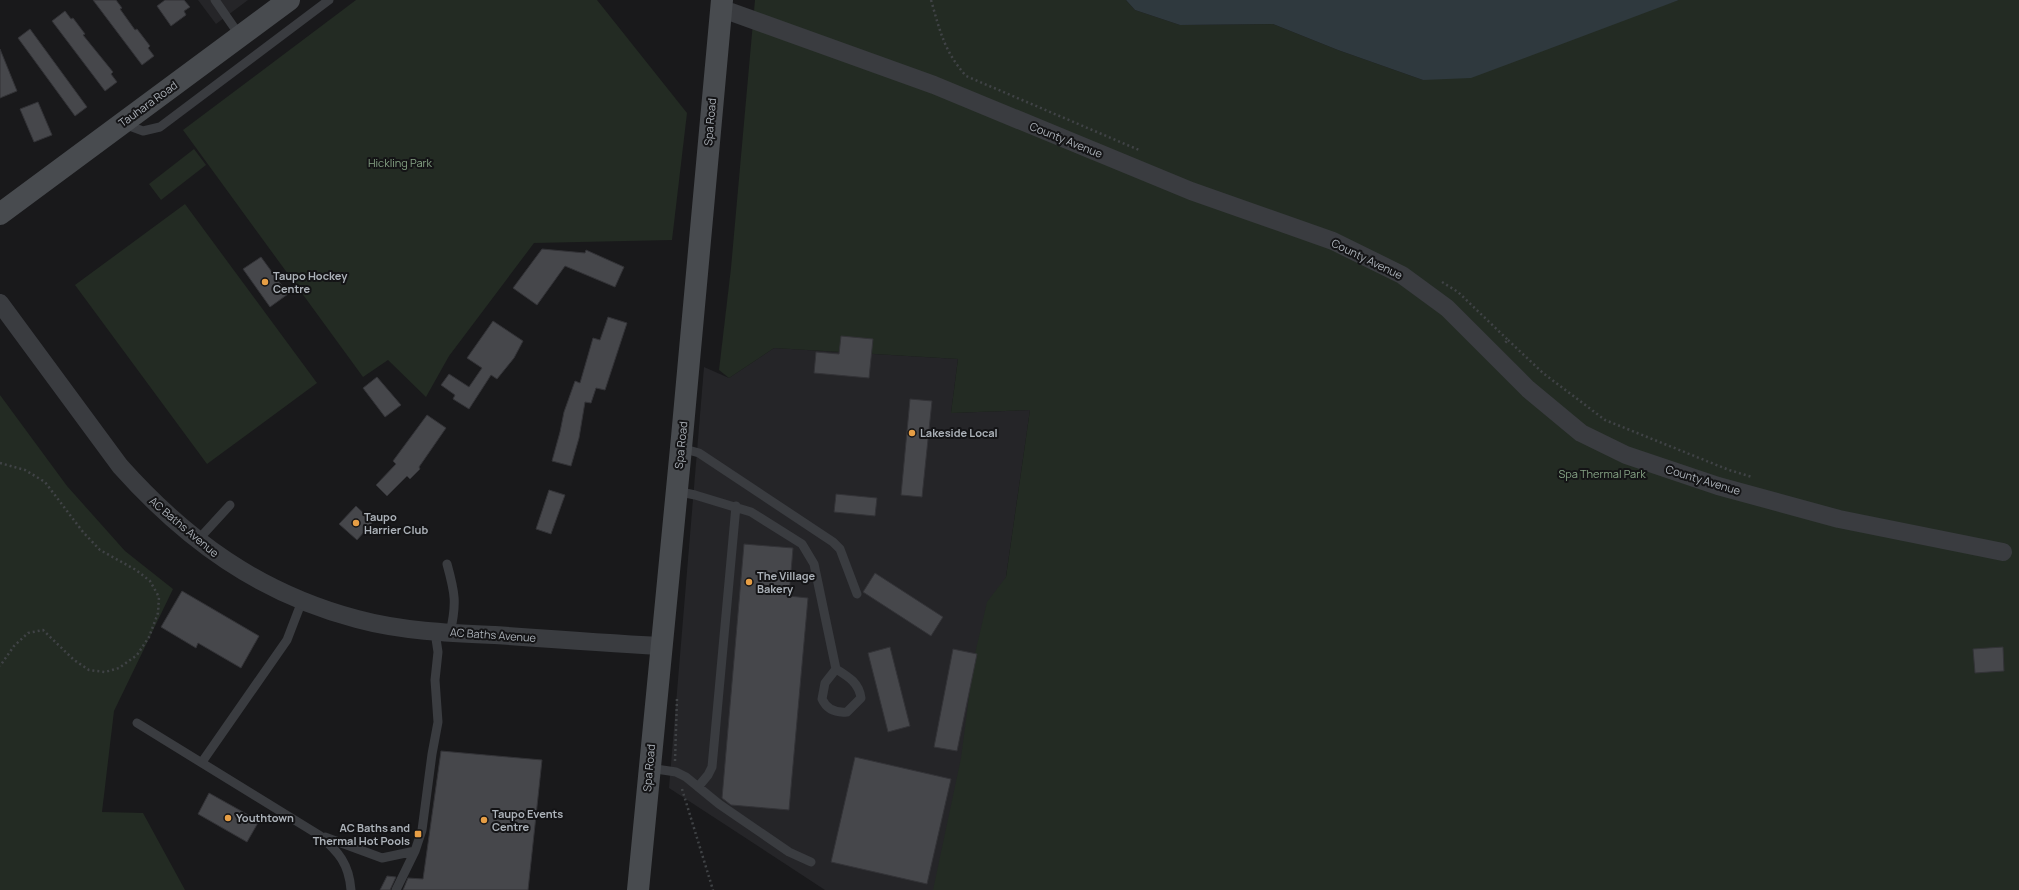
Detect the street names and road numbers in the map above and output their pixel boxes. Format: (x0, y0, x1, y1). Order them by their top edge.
street label: Tauhara Road (115, 77, 180, 130)
street label: Spa Road (700, 98, 719, 146)
street label: County Avenue (1028, 118, 1105, 161)
street label: County Avenue (1329, 235, 1406, 282)
street label: Spa Road (671, 420, 690, 469)
street label: County Avenue (1664, 461, 1743, 498)
street label: AC Baths Avenue (146, 493, 223, 560)
street label: AC Baths Avenue (449, 624, 537, 645)
street label: Spa Road (639, 744, 658, 792)

